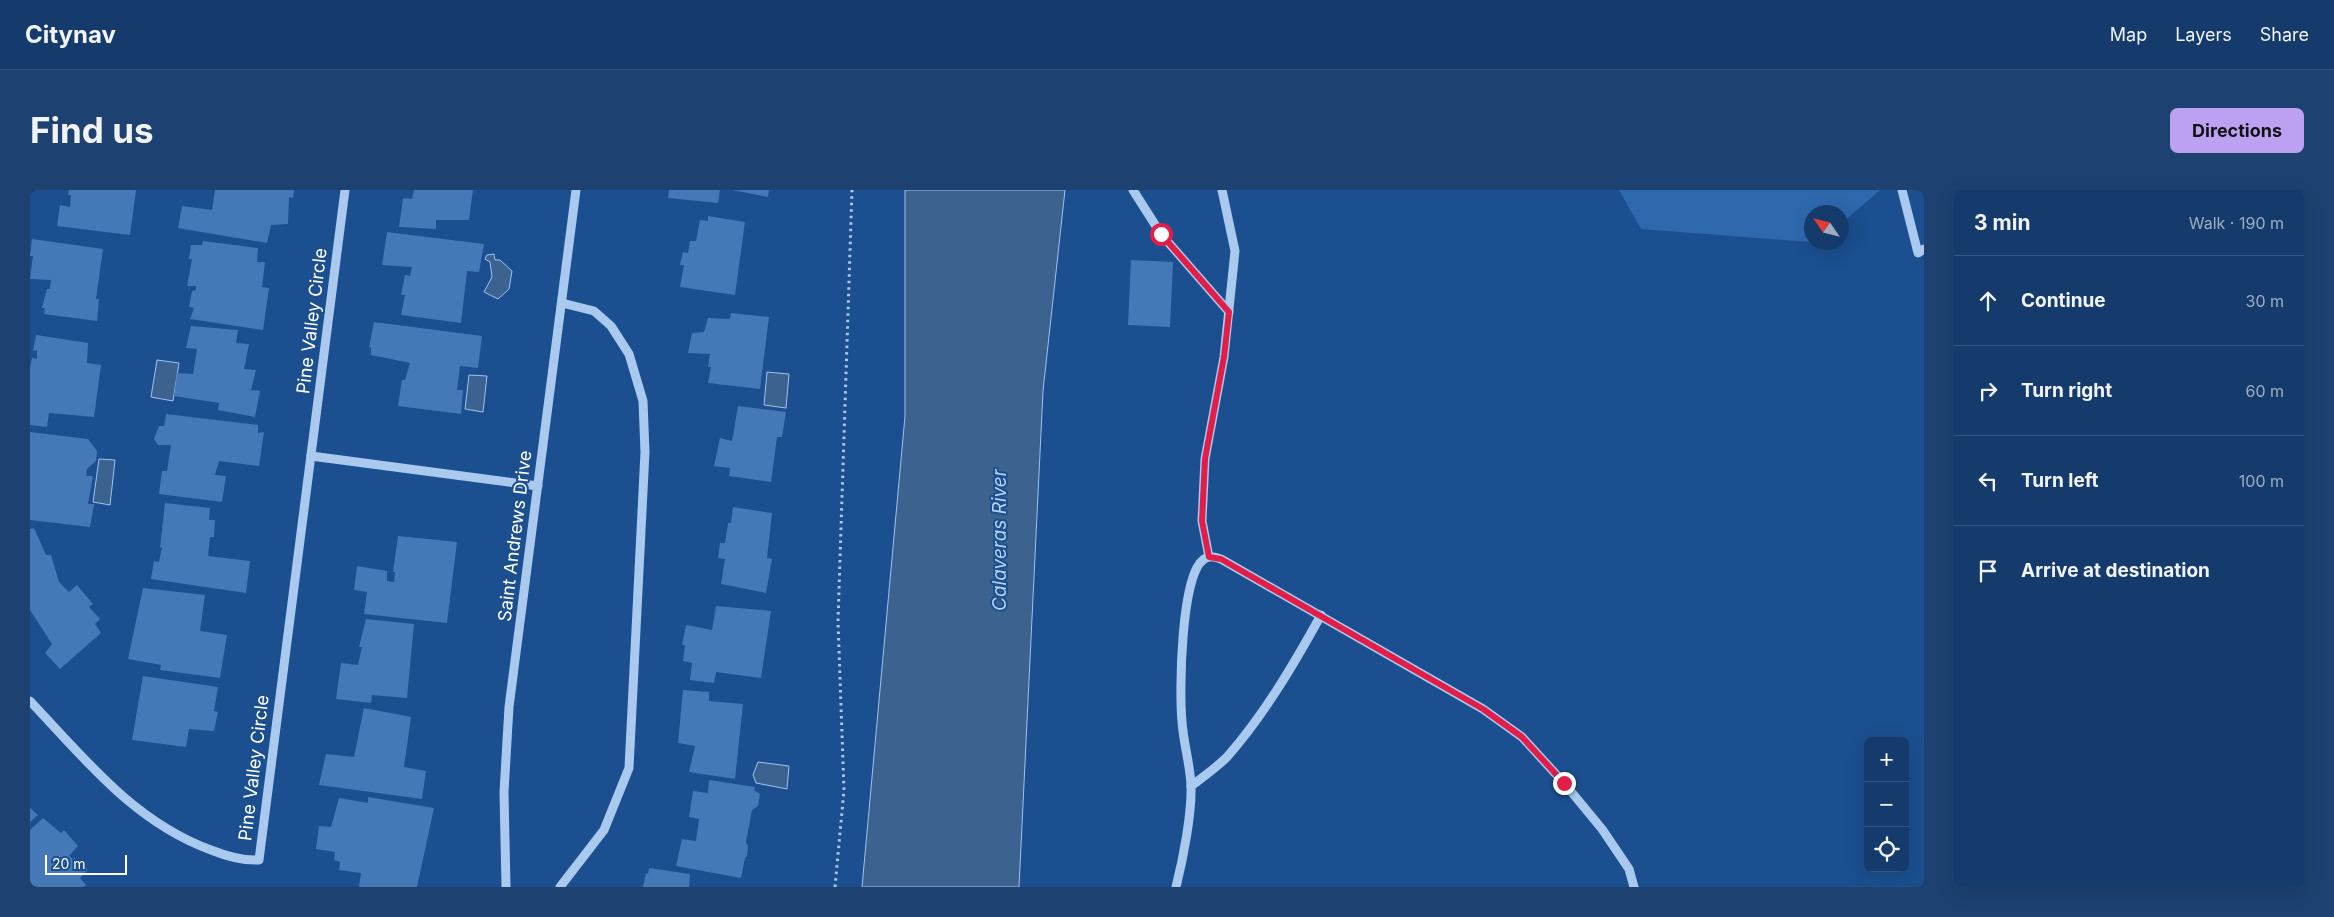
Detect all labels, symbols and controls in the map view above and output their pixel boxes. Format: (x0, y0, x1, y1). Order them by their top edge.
text: Citynav (25, 20, 116, 49)
text: Map (2110, 24, 2147, 45)
text: Layers (2175, 24, 2232, 45)
text: Share (2260, 24, 2309, 45)
button: Directions (2170, 108, 2304, 153)
text: Find us (30, 109, 154, 151)
north arrow (1804, 205, 1849, 250)
text: 3 min (1974, 210, 2030, 235)
text: Walk · 190 m (2189, 213, 2284, 233)
route start (1150, 223, 1173, 246)
street label: Pine Valley Circle (292, 247, 331, 395)
icon: ahead (1974, 287, 2002, 315)
text: Continue (2021, 289, 2106, 312)
text: 30 m (2246, 291, 2284, 311)
icon: right (1974, 377, 2002, 405)
text: Turn right (2021, 379, 2112, 402)
text: 60 m (2245, 381, 2284, 401)
street label: Saint Andrews Drive (494, 449, 535, 623)
icon: left (1974, 467, 2002, 495)
water label: Calaveras River (988, 468, 1011, 611)
text: Turn left (2021, 469, 2099, 492)
text: 100 m (2239, 471, 2284, 491)
icon: arrive (1974, 557, 2002, 585)
text: Arrive at destination (2021, 559, 2210, 582)
street label: Pine Valley Circle (234, 694, 273, 842)
map controls (1864, 737, 1909, 872)
button: + (1864, 737, 1909, 782)
route end (1553, 772, 1576, 795)
button: − (1864, 782, 1909, 827)
button: locate (1864, 827, 1909, 872)
scale bar (45, 852, 128, 875)
text: 20 m (52, 855, 86, 872)

